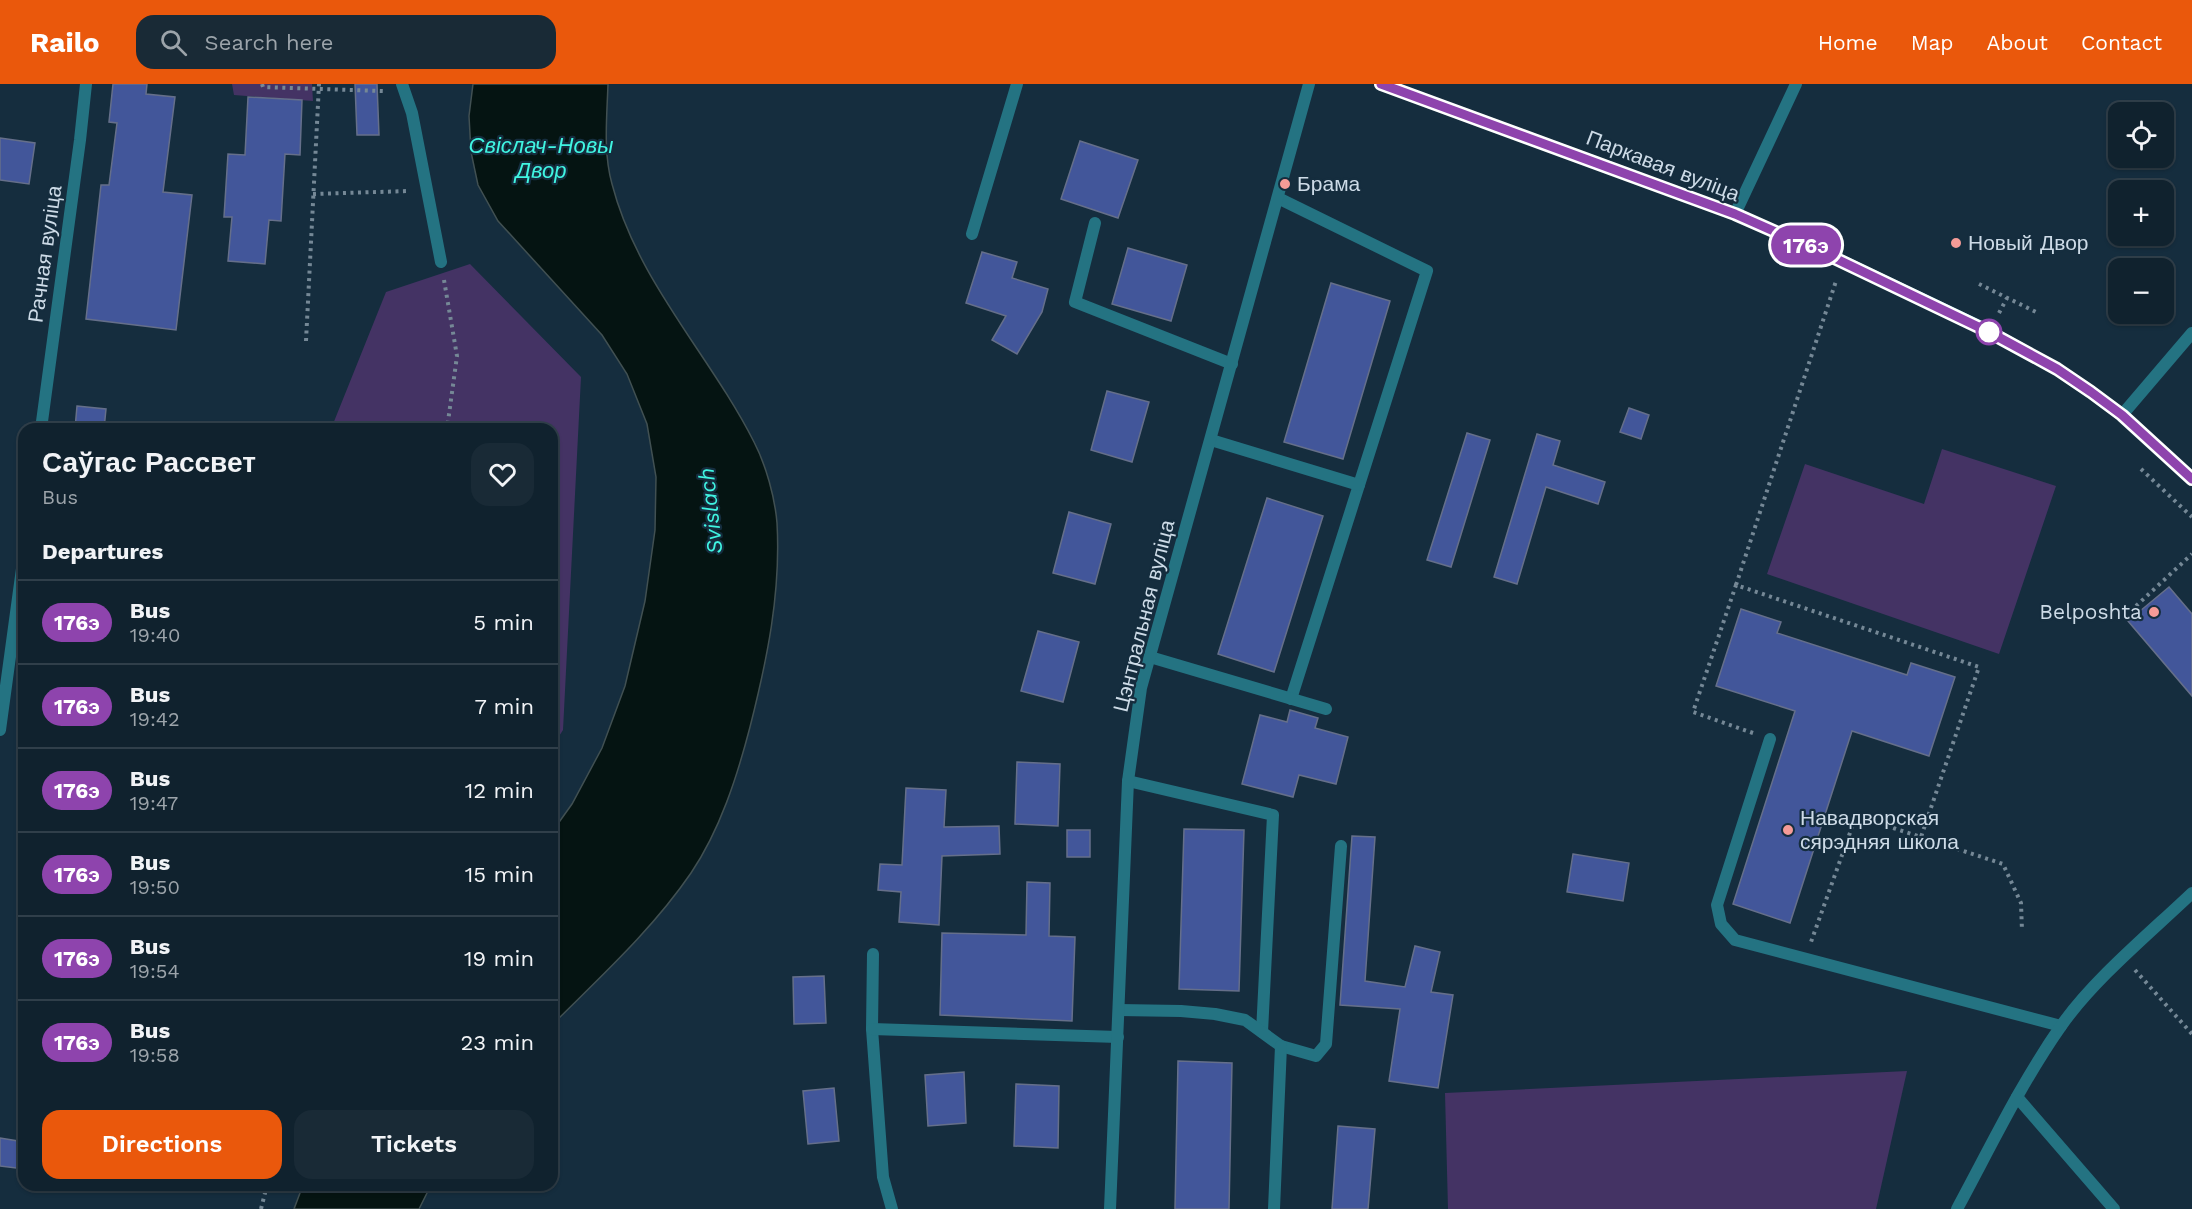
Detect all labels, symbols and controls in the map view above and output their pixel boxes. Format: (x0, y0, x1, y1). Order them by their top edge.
search box (136, 15, 556, 69)
text: Railo (30, 26, 100, 59)
icon: search (157, 26, 190, 59)
text: Search here (205, 30, 334, 55)
text: Home (1818, 30, 1878, 55)
text: Map (1911, 30, 1954, 55)
text: About (1987, 30, 2048, 55)
text: Contact (2081, 30, 2162, 55)
map controls (2108, 102, 2174, 324)
button: locate (2108, 102, 2174, 168)
street label: Паркавая вуліца (1583, 125, 1744, 206)
water label: Свіслач-Новы Двор (469, 133, 613, 183)
place label: Брама (1297, 171, 1361, 196)
marker: Брама (1278, 177, 1292, 191)
button: + (2108, 180, 2174, 246)
street label: Рачная вуліца (22, 183, 67, 324)
line badge: 176э (1764, 226, 1848, 264)
place label: Новый Двор (1968, 230, 2089, 255)
text: 176э (1783, 233, 1829, 258)
marker: Новый Двор (1949, 236, 1963, 250)
button: − (2108, 258, 2174, 324)
unlabelled marker (1976, 319, 2002, 345)
button: heart (471, 443, 534, 506)
text: Саўгас Рассвет (42, 446, 256, 479)
water label: Svislach (694, 467, 727, 555)
text: Bus (42, 485, 78, 509)
street label: Цэнтральная вуліца (1108, 517, 1180, 715)
text: Departures (42, 539, 163, 564)
text: Bus (130, 598, 170, 623)
place label: Belposhta (2039, 599, 2142, 624)
marker: Belposhta (2147, 605, 2161, 619)
text: 176э (54, 610, 100, 635)
text: 5 min (473, 610, 534, 635)
text: 19:40 (130, 623, 181, 647)
text: Bus (130, 682, 170, 707)
text: 176э (54, 694, 100, 719)
text: 7 min (474, 694, 534, 719)
text: 19:42 (130, 707, 180, 731)
text: Bus (130, 766, 170, 791)
text: 176э (54, 778, 100, 803)
text: 12 min (465, 778, 534, 803)
text: 19:47 (130, 791, 178, 815)
place label: Навадворская сярэдняя школа (1800, 805, 1959, 854)
marker: Навадворская сярэдняя школа (1781, 823, 1795, 837)
text: Bus (130, 850, 170, 875)
text: 176э (54, 862, 100, 887)
text: 15 min (465, 862, 534, 887)
text: 19:50 (130, 875, 180, 899)
text: Bus (130, 934, 170, 959)
text: 176э (54, 946, 100, 971)
text: 19 min (464, 946, 534, 971)
text: 19:54 (130, 959, 180, 983)
text: Bus (130, 1018, 170, 1043)
text: 176э (54, 1030, 100, 1055)
text: 23 min (460, 1030, 534, 1055)
text: 19:58 (130, 1043, 180, 1067)
button: Directions (42, 1110, 282, 1179)
button: Tickets (294, 1110, 534, 1179)

